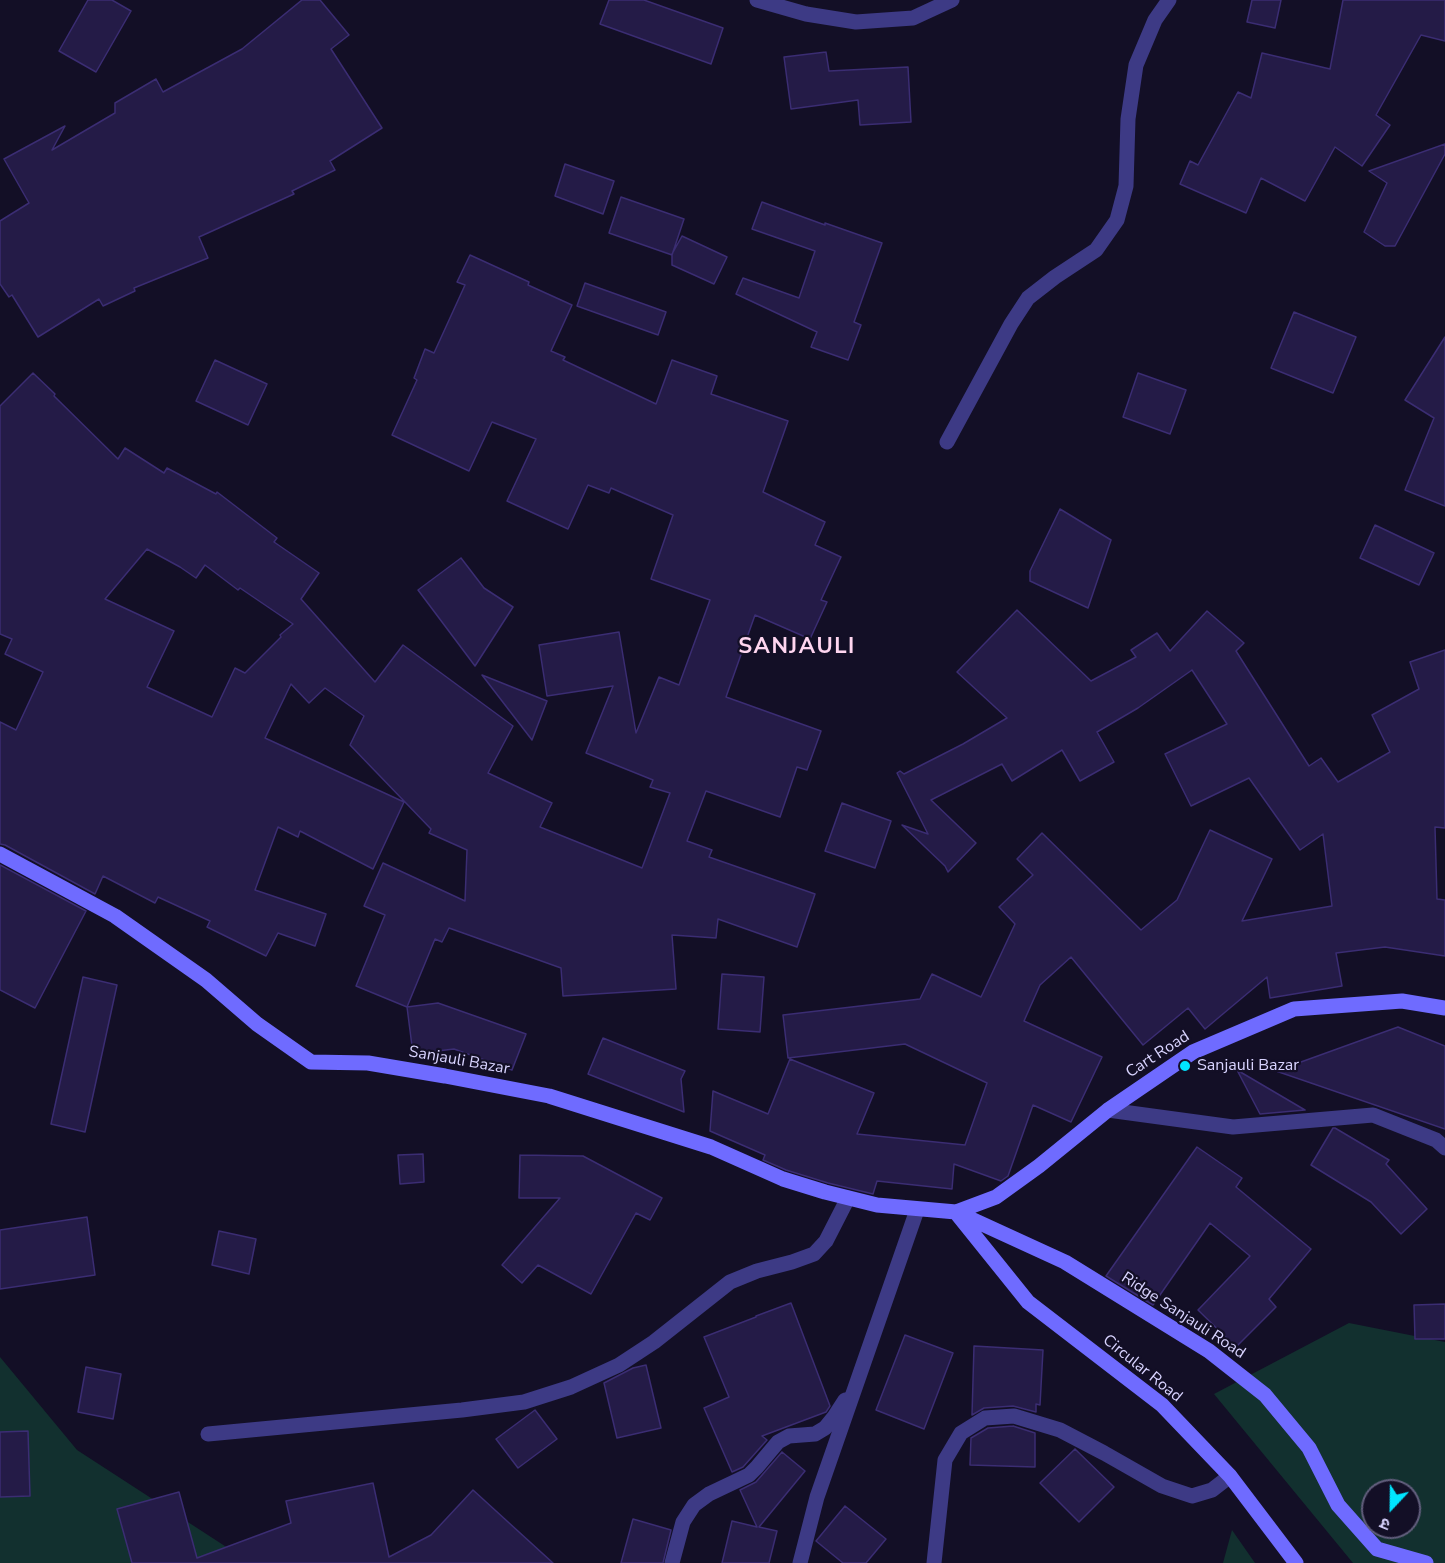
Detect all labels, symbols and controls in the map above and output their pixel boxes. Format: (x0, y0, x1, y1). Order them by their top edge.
district label: SANJAULI (738, 635, 856, 661)
street label: Cart Road (1123, 1027, 1193, 1083)
street label: Sanjauli Bazar (407, 1043, 511, 1079)
place label: Sanjauli Bazar (1197, 1056, 1299, 1076)
marker: Sanjauli Bazar (1178, 1059, 1192, 1073)
street label: Ridge Sanjauli Road (1117, 1269, 1249, 1363)
street label: Circular Road (1098, 1331, 1186, 1407)
north arrow (1361, 1479, 1421, 1539)
text: उ (1377, 1512, 1393, 1536)

